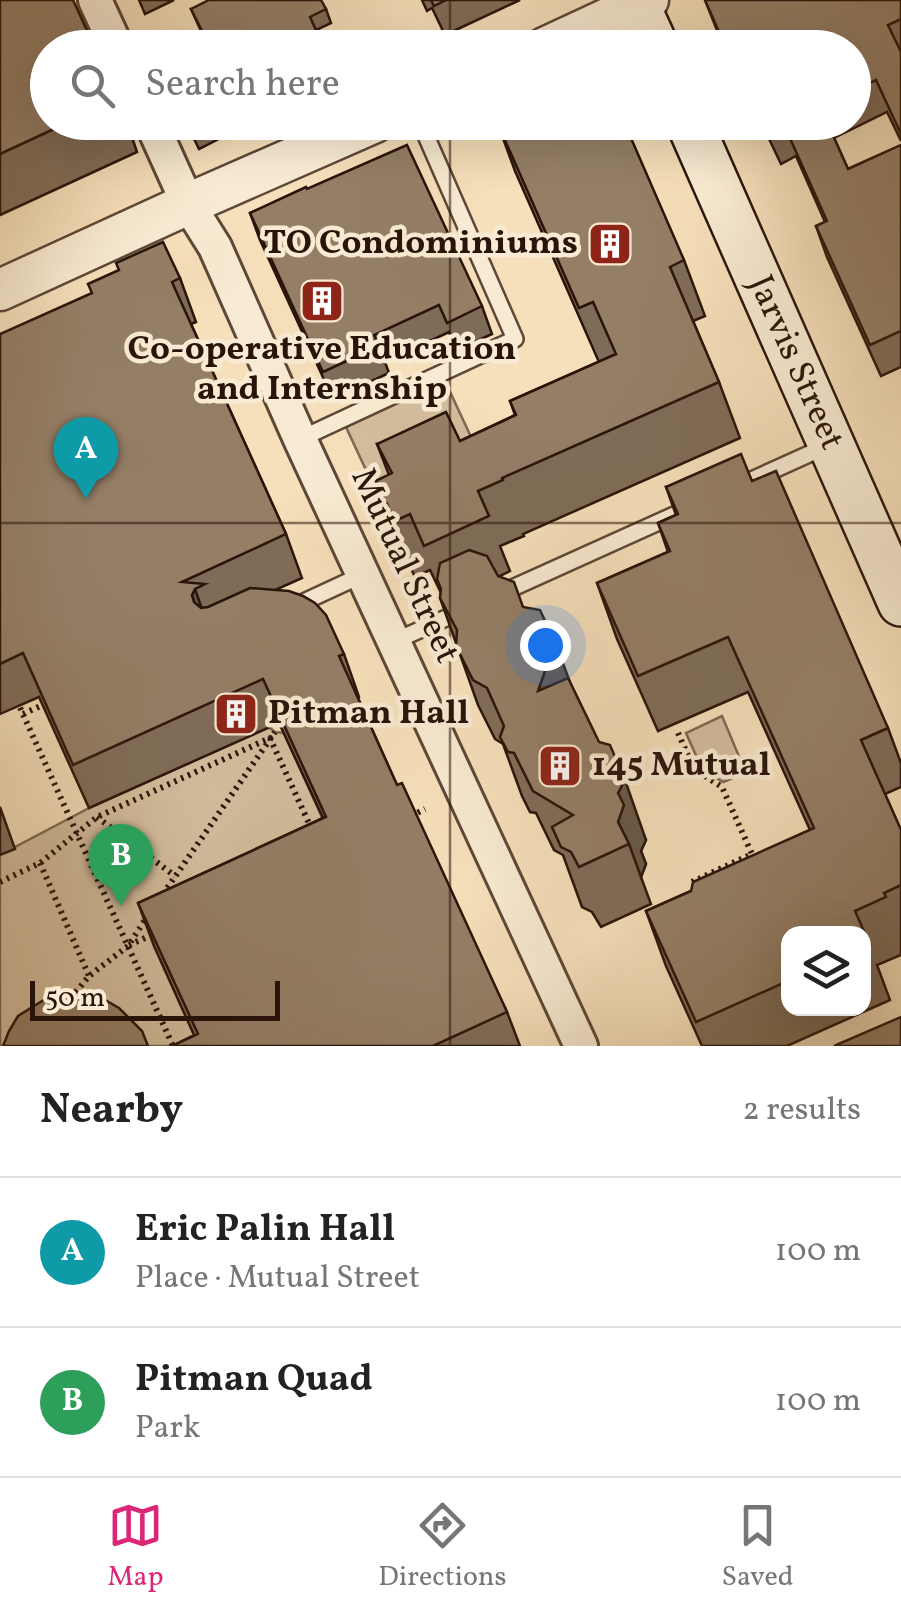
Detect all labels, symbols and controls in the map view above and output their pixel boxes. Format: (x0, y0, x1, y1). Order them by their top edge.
search box (30, 30, 871, 140)
icon: search (65, 58, 120, 113)
text: Search here (145, 59, 340, 112)
place label: TO Condominiums (263, 220, 578, 268)
building icon: TO Condominiums (587, 221, 633, 267)
street label: Jarvis Street (735, 268, 855, 458)
building icon: Co-operative Education and Internship (299, 278, 345, 324)
place label: Co-operative Education and Internship (128, 326, 516, 414)
pin: A (54, 416, 118, 499)
street label: Mutual Street (338, 461, 470, 671)
your location (520, 620, 571, 671)
place label: Pitman Hall (268, 690, 469, 738)
building icon: Pitman Hall (213, 691, 259, 737)
place label: 145 Mutual (592, 742, 771, 790)
building icon: 145 Mutual (537, 743, 583, 789)
pin: B (88, 824, 154, 906)
map controls (781, 926, 871, 1016)
button: layers (781, 926, 871, 1016)
scale bar (30, 976, 280, 1020)
text: 50 m (45, 979, 105, 1018)
text: Nearby (40, 1082, 183, 1141)
text: 2 results (743, 1089, 861, 1133)
text: Eric Palin Hall (135, 1204, 395, 1257)
text: A (61, 1230, 84, 1274)
text: 100 m (775, 1230, 861, 1274)
text: Place · Mutual Street (135, 1257, 420, 1301)
text: Pitman Quad (135, 1354, 373, 1407)
text: B (62, 1380, 83, 1424)
text: 100 m (775, 1380, 861, 1424)
text: Park (135, 1407, 200, 1451)
tab: Map (107, 1498, 163, 1597)
tab: Directions (378, 1498, 507, 1597)
tab: Saved (721, 1498, 794, 1597)

